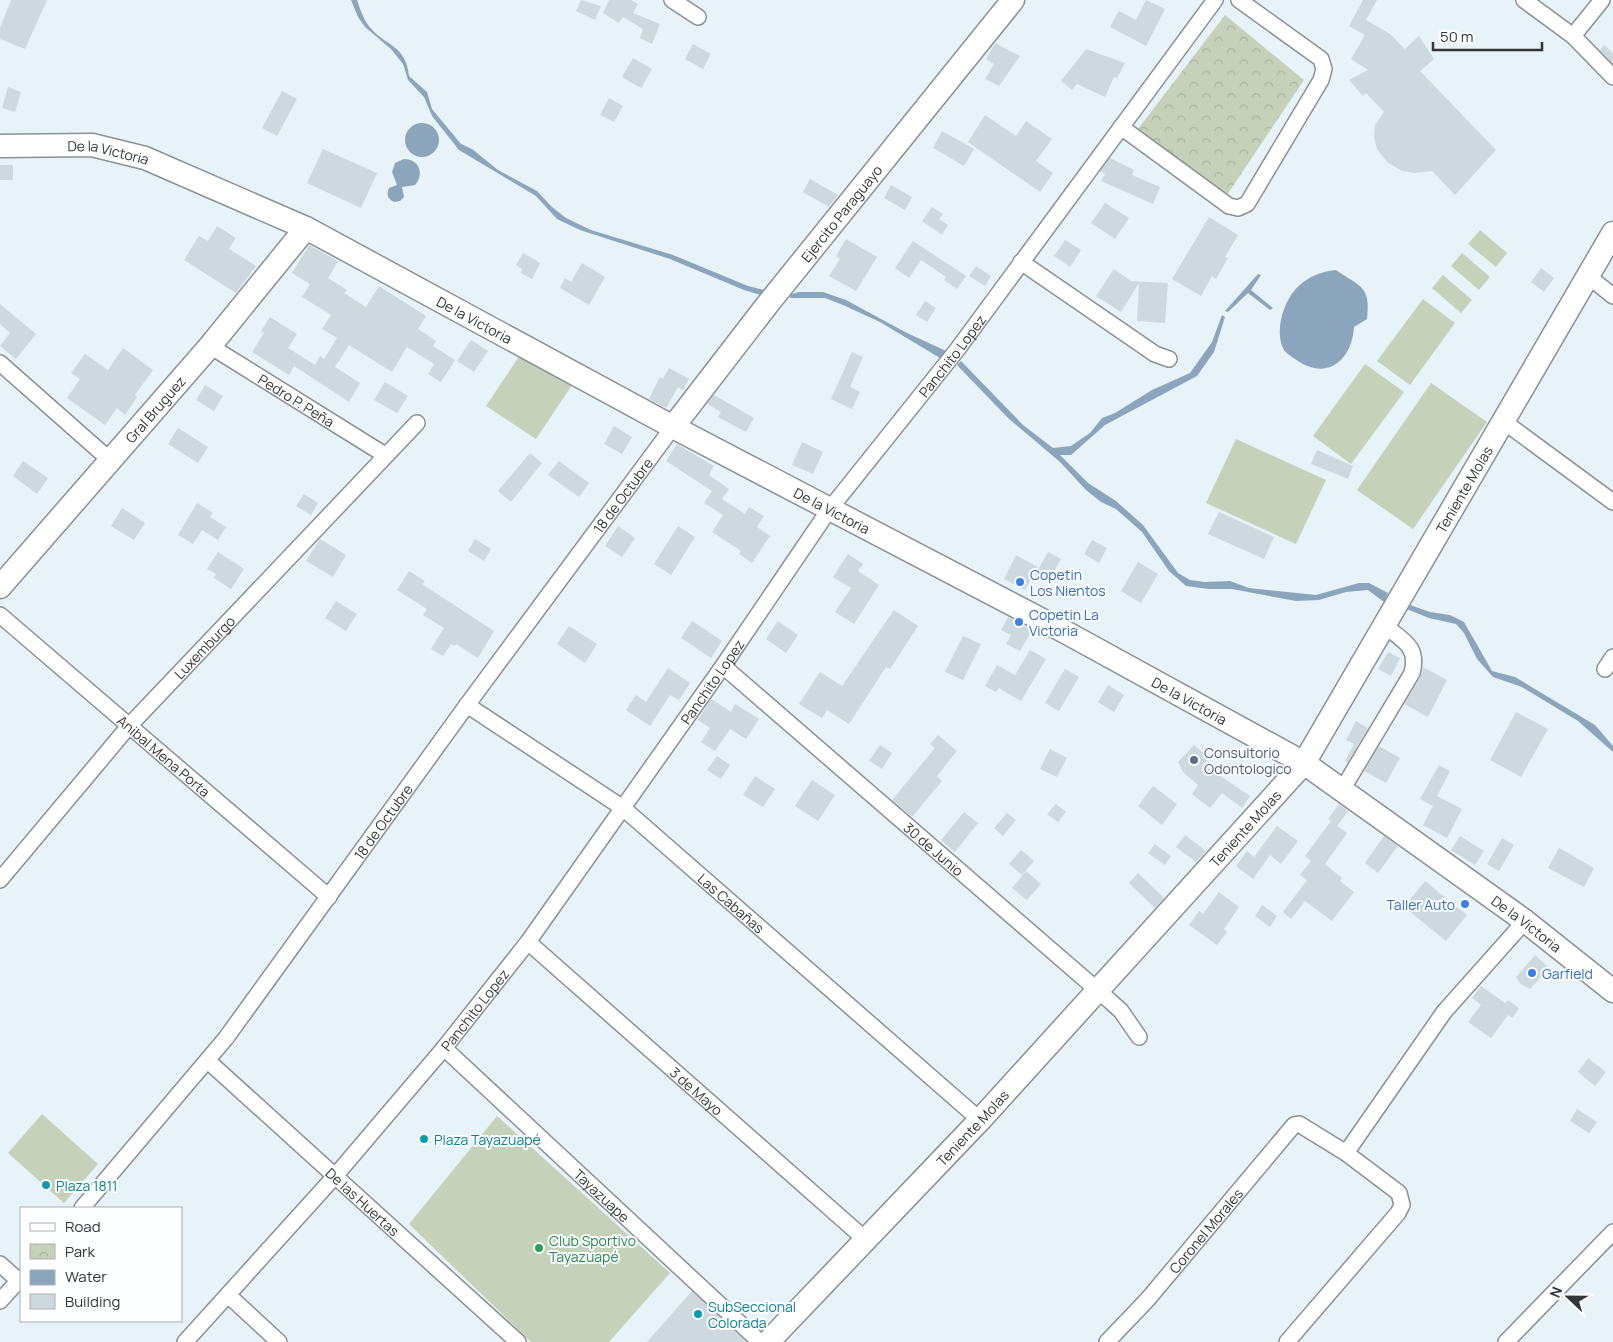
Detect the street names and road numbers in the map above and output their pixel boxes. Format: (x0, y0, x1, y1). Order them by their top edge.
street label: De la Victoria (67, 136, 152, 168)
street label: Ejercito Paraguayo (796, 161, 886, 266)
street label: De la Victoria (434, 291, 516, 348)
street label: Panchito Lopez (914, 310, 990, 401)
street label: Pedro P. Peña (255, 369, 338, 431)
street label: Gral Bruguez (121, 372, 189, 447)
street label: Teniente Molas (1431, 442, 1497, 536)
street label: 18 de Octubre (588, 454, 657, 537)
street label: De la Victoria (791, 482, 873, 538)
street label: Luxemburgo (170, 611, 239, 683)
street label: Panchito Lopez (676, 635, 748, 728)
street label: De la Victoria (1149, 672, 1231, 729)
street label: Anibal Mena Porta (114, 710, 214, 801)
street label: 18 de Octubre (349, 780, 416, 863)
street label: Teniente Molas (1205, 786, 1285, 871)
street label: 30 de Junio (900, 817, 968, 880)
street label: Las Cabañas (694, 869, 769, 937)
street label: De la Victoria (1488, 891, 1566, 956)
street label: Panchito Lopez (436, 965, 513, 1054)
street label: 3 de Mayo (666, 1062, 727, 1119)
street label: Teniente Molas (932, 1085, 1013, 1170)
street label: De las Huertas (322, 1163, 404, 1240)
street label: Tayazuape (570, 1164, 634, 1226)
street label: Coronel Morales (1164, 1184, 1247, 1277)

